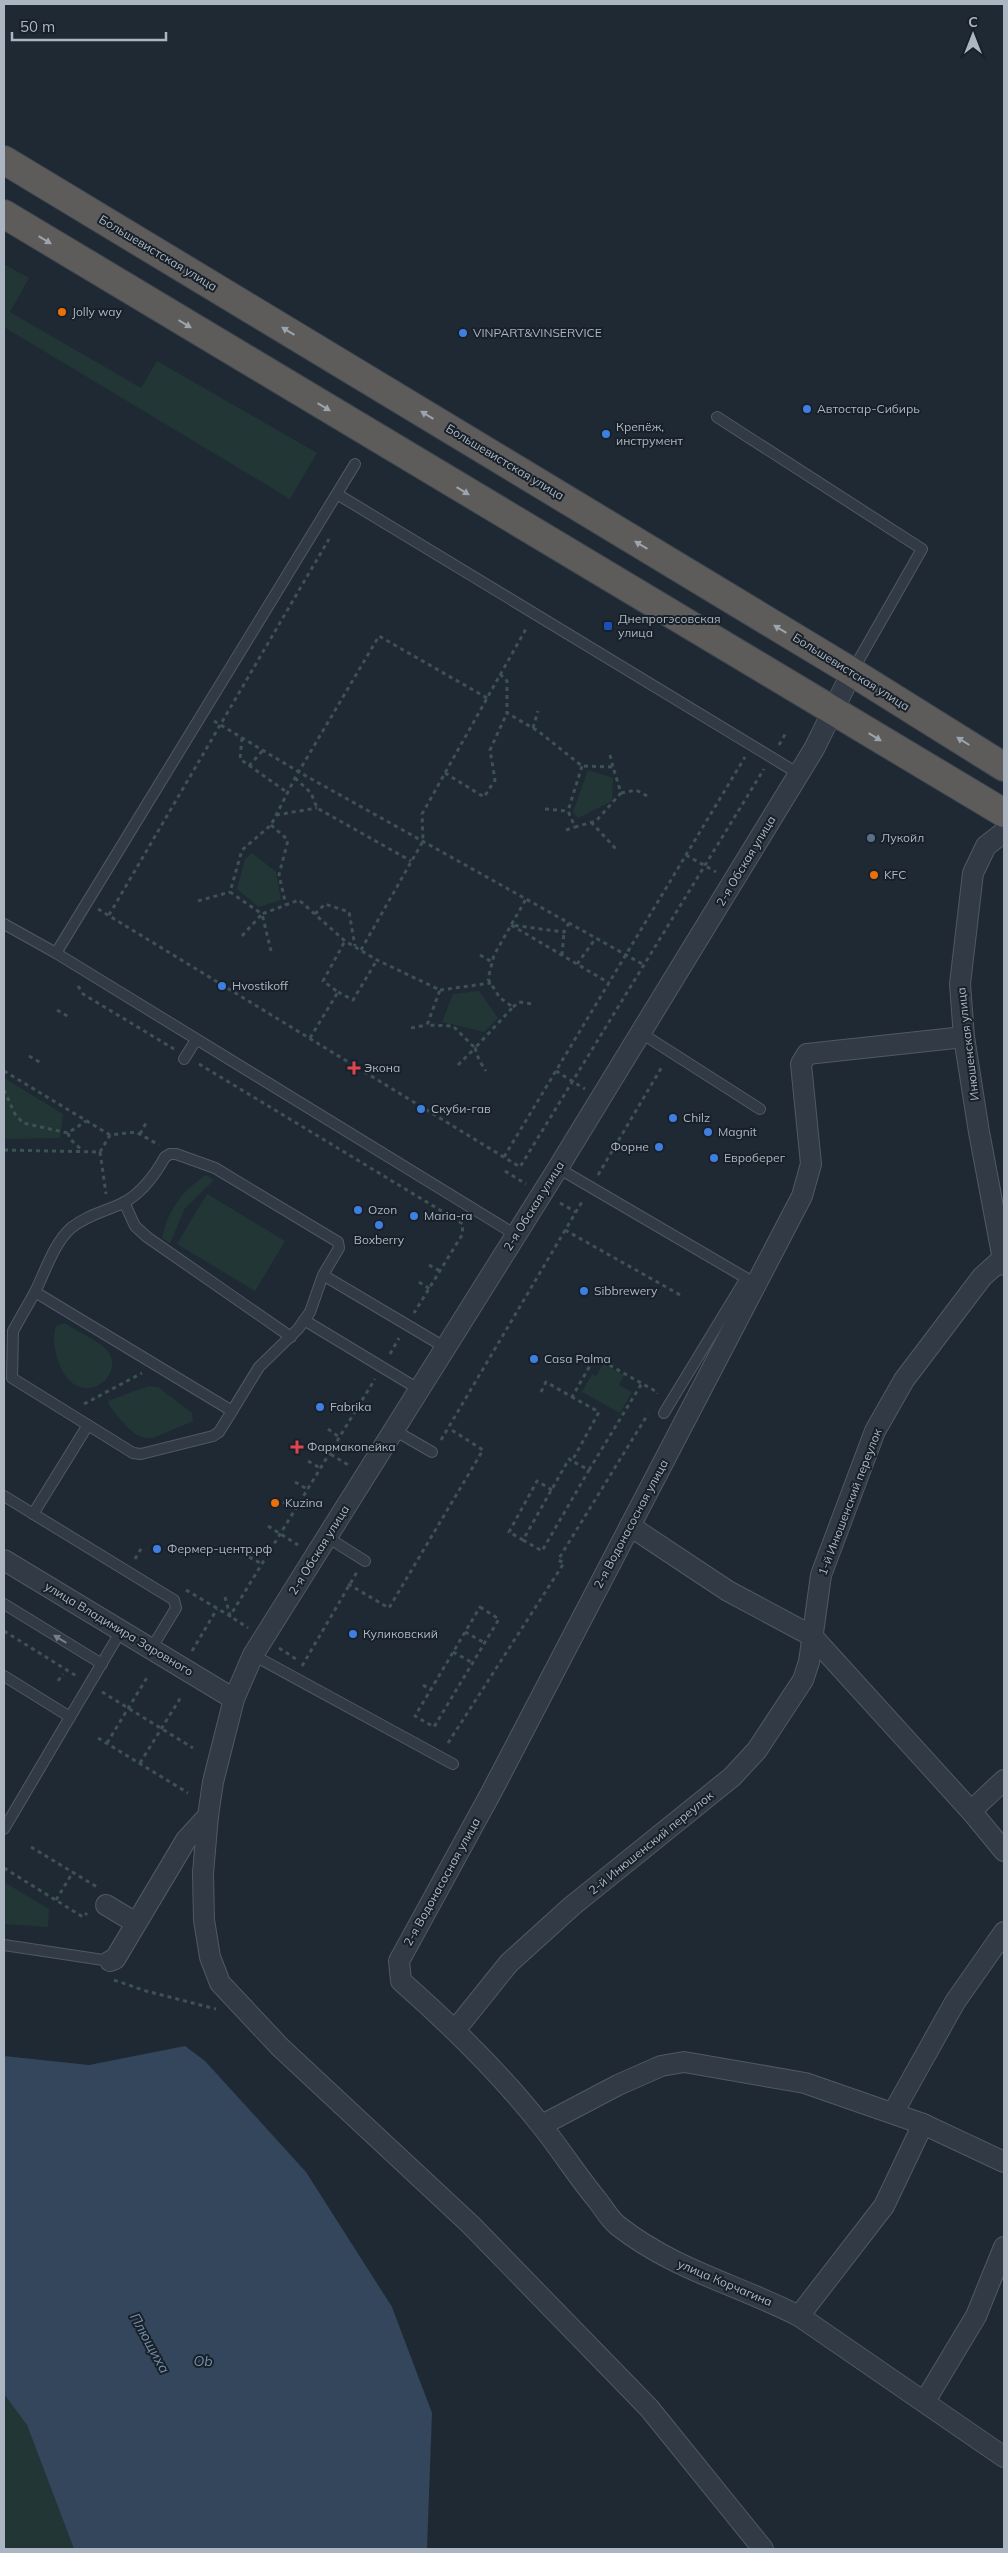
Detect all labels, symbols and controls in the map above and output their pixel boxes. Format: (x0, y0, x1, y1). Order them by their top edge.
scale bar (12, 10, 166, 42)
north arrow (948, 10, 998, 60)
text: С (968, 13, 978, 31)
text: 50 m (20, 17, 55, 36)
street label: Большевистская улица (97, 211, 220, 294)
one-way arrow (39, 235, 52, 244)
place label: Jolly way (72, 304, 122, 319)
marker: Jolly way (56, 306, 68, 318)
one-way arrow (178, 319, 191, 328)
place label: VINPART&VINSERVICE (473, 325, 602, 340)
one-way arrow (282, 327, 295, 336)
marker: VINPART&VINSERVICE (457, 327, 469, 339)
place label: Автостар-Сибирь (817, 401, 920, 416)
one-way arrow (317, 403, 330, 412)
marker: Автостар-Сибирь (801, 403, 813, 415)
one-way arrow (421, 411, 434, 420)
place label: Крепёж, инструмент (616, 419, 683, 448)
street label: Большевистская улица (444, 420, 567, 503)
marker: Крепёж, инструмент (600, 428, 612, 440)
one-way arrow (457, 486, 470, 495)
one-way arrow (635, 540, 648, 549)
place label: Днепрогэсовская улица (618, 611, 721, 640)
marker: Днепрогэсовская улица (602, 620, 614, 632)
one-way arrow (774, 624, 787, 633)
street label: Большевистская улица (790, 629, 912, 714)
one-way arrow (869, 733, 882, 742)
one-way arrow (956, 736, 969, 746)
street label: 2-я Обская улица (713, 813, 778, 909)
place label: Лукойл (881, 830, 924, 845)
marker: Лукойл (865, 832, 877, 844)
place label: KFC (884, 867, 906, 882)
marker: KFC (868, 869, 880, 881)
place label: Hvostikoff (232, 978, 289, 993)
marker: Hvostikoff (216, 980, 228, 992)
street label: Инюшенская улица (953, 987, 982, 1101)
place label: Экона (364, 1060, 400, 1075)
marker: Экона (348, 1062, 360, 1074)
place label: Скуби-гав (431, 1101, 491, 1116)
marker: Скуби-гав (415, 1103, 427, 1115)
place label: Chilz (683, 1110, 710, 1125)
marker: Chilz (667, 1112, 679, 1124)
place label: Magnit (718, 1124, 757, 1139)
marker: Magnit (702, 1126, 714, 1138)
place label: Форне (610, 1139, 649, 1154)
marker: Форне (653, 1141, 665, 1153)
place label: Евроберег (724, 1150, 786, 1165)
marker: Евроберег (708, 1152, 720, 1164)
street label: 2-я Обская улица (500, 1158, 567, 1253)
place label: Ozon (368, 1202, 397, 1217)
marker: Ozon (352, 1204, 364, 1216)
place label: Maria-ra (424, 1208, 473, 1223)
marker: Maria-ra (408, 1210, 420, 1222)
marker: Boxberry (373, 1219, 385, 1231)
place label: Boxberry (354, 1232, 405, 1247)
place label: Sibbrewery (594, 1283, 658, 1298)
marker: Sibbrewery (578, 1285, 590, 1297)
place label: Casa Palma (544, 1351, 611, 1366)
marker: Casa Palma (528, 1353, 540, 1365)
place label: Fabrika (330, 1399, 371, 1414)
marker: Fabrika (314, 1401, 326, 1413)
street label: 1-й Инюшенский переулок (815, 1426, 885, 1577)
place label: Фармакопейка (307, 1439, 396, 1454)
marker: Фармакопейка (291, 1441, 303, 1453)
street label: 2-я Водонасосная улица (590, 1457, 671, 1591)
place label: Kuzina (285, 1495, 323, 1510)
marker: Kuzina (269, 1497, 281, 1509)
street label: 2-я Обская улица (285, 1502, 352, 1597)
place label: Фермер-центр.рф (167, 1541, 273, 1556)
marker: Фермер-центр.рф (151, 1543, 163, 1555)
street label: улица Владимира Заровного (42, 1578, 196, 1679)
place label: Куликовский (363, 1626, 438, 1641)
marker: Куликовский (347, 1628, 359, 1640)
one-way arrow (53, 1634, 67, 1643)
street label: 2-й Инюшенский переулок (585, 1787, 716, 1898)
street label: 2-я Водонасосная улица (400, 1815, 483, 1948)
street label: улица Корчагина (676, 2256, 775, 2309)
water label: Плющиха (126, 2310, 174, 2377)
water label: Ob (193, 2352, 213, 2370)

